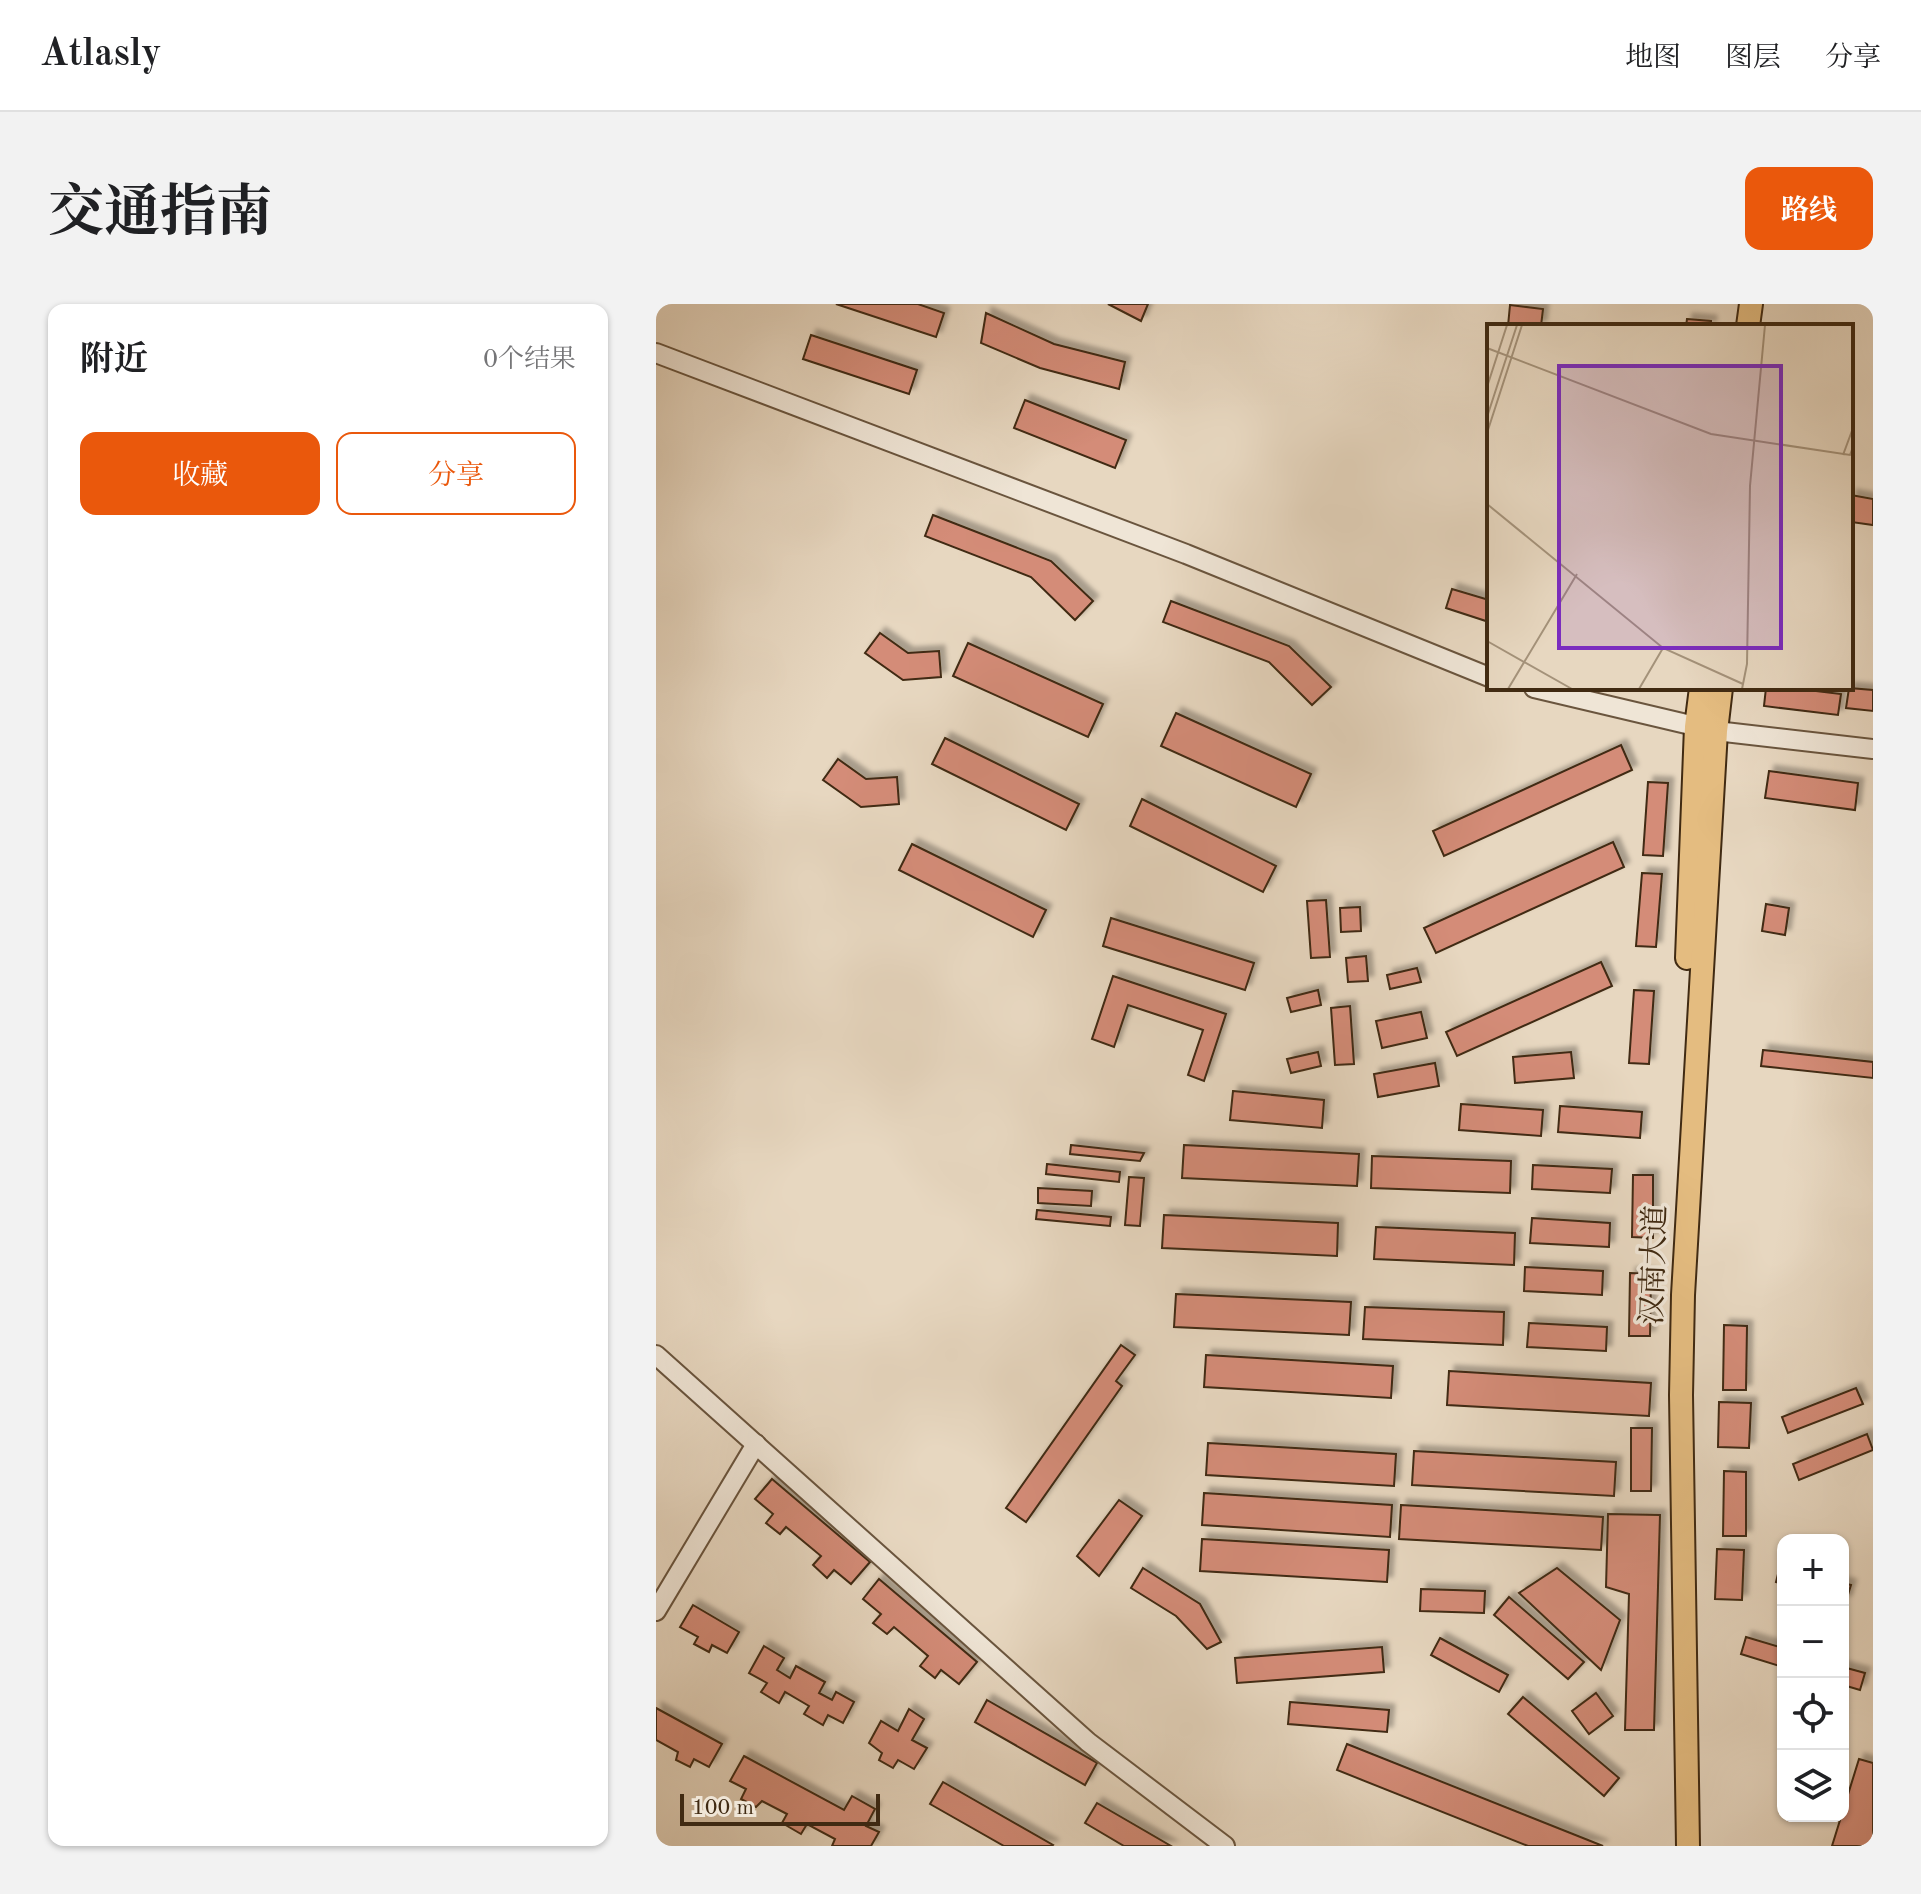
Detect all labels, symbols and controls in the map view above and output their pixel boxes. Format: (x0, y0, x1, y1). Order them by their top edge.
text: Atlasly (40, 36, 161, 74)
text: 地图 (1625, 45, 1681, 73)
text: 图层 (1725, 45, 1781, 73)
text: 分享 (1825, 45, 1881, 73)
button: 路线 (1745, 167, 1873, 250)
text: 交通指南 (48, 187, 272, 243)
inset map (1487, 324, 1853, 690)
text: 附近 (80, 344, 148, 378)
text: 0个结果 (483, 347, 576, 373)
button: 收藏 (80, 432, 320, 515)
button: 分享 (336, 432, 576, 515)
street label: 汉南大道 (1635, 1204, 1672, 1325)
map controls (1777, 1534, 1849, 1822)
button: + (1777, 1534, 1849, 1606)
button: − (1777, 1606, 1849, 1678)
button: locate (1777, 1678, 1849, 1750)
button: layers (1777, 1750, 1849, 1822)
scale bar (680, 1790, 880, 1826)
text: 100 m (692, 1797, 754, 1819)

